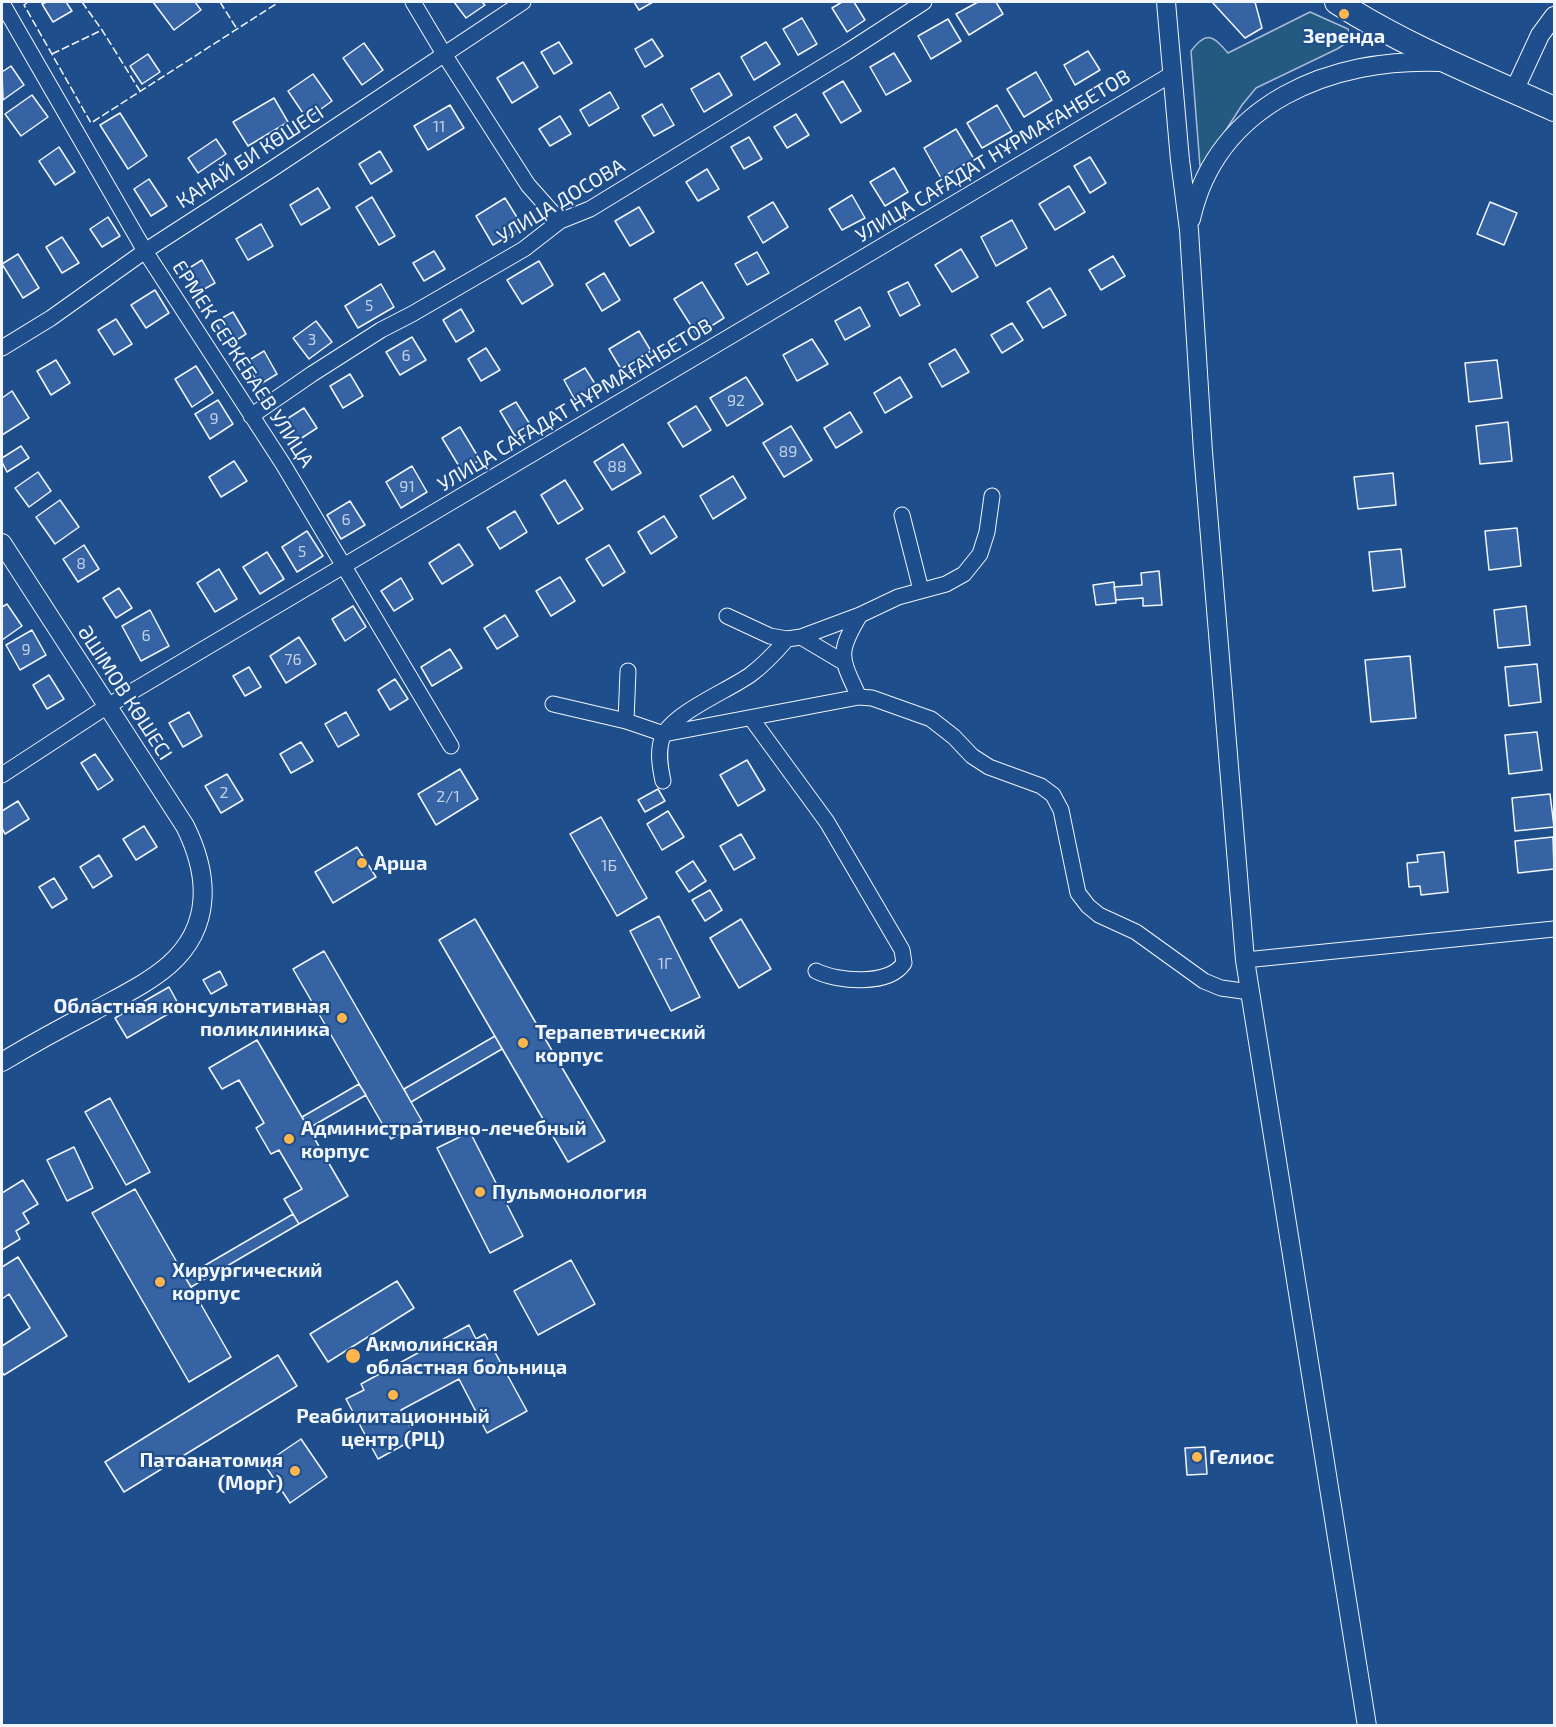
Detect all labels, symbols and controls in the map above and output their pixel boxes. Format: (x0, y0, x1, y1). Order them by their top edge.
marker: Зеренда (1337, 7, 1351, 21)
place label: Зеренда (1303, 24, 1385, 48)
street label: УЛИЦА САҒАДАТ НҰРМАҒАНБЕТОВ (851, 64, 1135, 248)
street label: ҚАНАЙ БИ КӨШЕСІ (172, 100, 328, 214)
house number: 11 (433, 117, 445, 137)
street label: УЛИЦА ДОСОВА (493, 154, 629, 248)
street label: ЕРМЕК СЕРКЕБАЕВ УЛИЦА (167, 256, 319, 472)
house number: 5 (365, 296, 373, 316)
street label: УЛИЦА САҒАДАТ НҰРМАҒАНБЕТОВ (433, 313, 717, 497)
house number: 3 (308, 330, 316, 350)
house number: 6 (401, 346, 411, 366)
house number: 92 (727, 391, 745, 411)
house number: 9 (209, 409, 219, 429)
house number: 89 (779, 442, 797, 462)
house number: 88 (607, 457, 627, 477)
house number: 91 (399, 477, 415, 497)
house number: 6 (341, 510, 351, 530)
house number: 5 (298, 542, 306, 562)
house number: 8 (76, 554, 86, 574)
street label: ӘШІМОВ КӨШЕСІ (73, 621, 177, 765)
house number: 6 (141, 626, 151, 646)
house number: 9 (21, 640, 31, 660)
house number: 76 (284, 650, 302, 670)
house number: 2 (220, 783, 228, 803)
house number: 2/1 (436, 787, 460, 807)
place label: Арша (374, 851, 427, 875)
marker: Арша (355, 856, 369, 870)
house number: 1Б (601, 856, 617, 876)
house number: 1Г (658, 954, 672, 974)
place label: Областная консультативная поликлиника (53, 994, 330, 1041)
marker: Областная консультативная поликлиника (335, 1011, 349, 1025)
place label: Терапевтический корпус (535, 1020, 706, 1067)
marker: Терапевтический корпус (516, 1036, 530, 1050)
place label: Административно-лечебный корпус (301, 1116, 587, 1163)
marker: Административно-лечебный корпус (282, 1132, 296, 1146)
place label: Пульмонология (492, 1180, 647, 1204)
marker: Пульмонология (473, 1185, 487, 1199)
place label: Хирургический корпус (172, 1258, 323, 1305)
marker: Хирургический корпус (153, 1275, 167, 1289)
place label: Акмолинская областная больница (366, 1332, 567, 1379)
marker: Акмолинская областная больница (344, 1347, 362, 1365)
marker: Реабилитационный центр (РЦ) (386, 1388, 400, 1402)
place label: Реабилитационный центр (РЦ) (296, 1404, 490, 1451)
place label: Гелиос (1209, 1445, 1274, 1469)
place label: Патоанатомия (Морг) (139, 1448, 283, 1495)
marker: Гелиос (1190, 1450, 1204, 1464)
marker: Патоанатомия (Морг) (288, 1464, 302, 1478)

